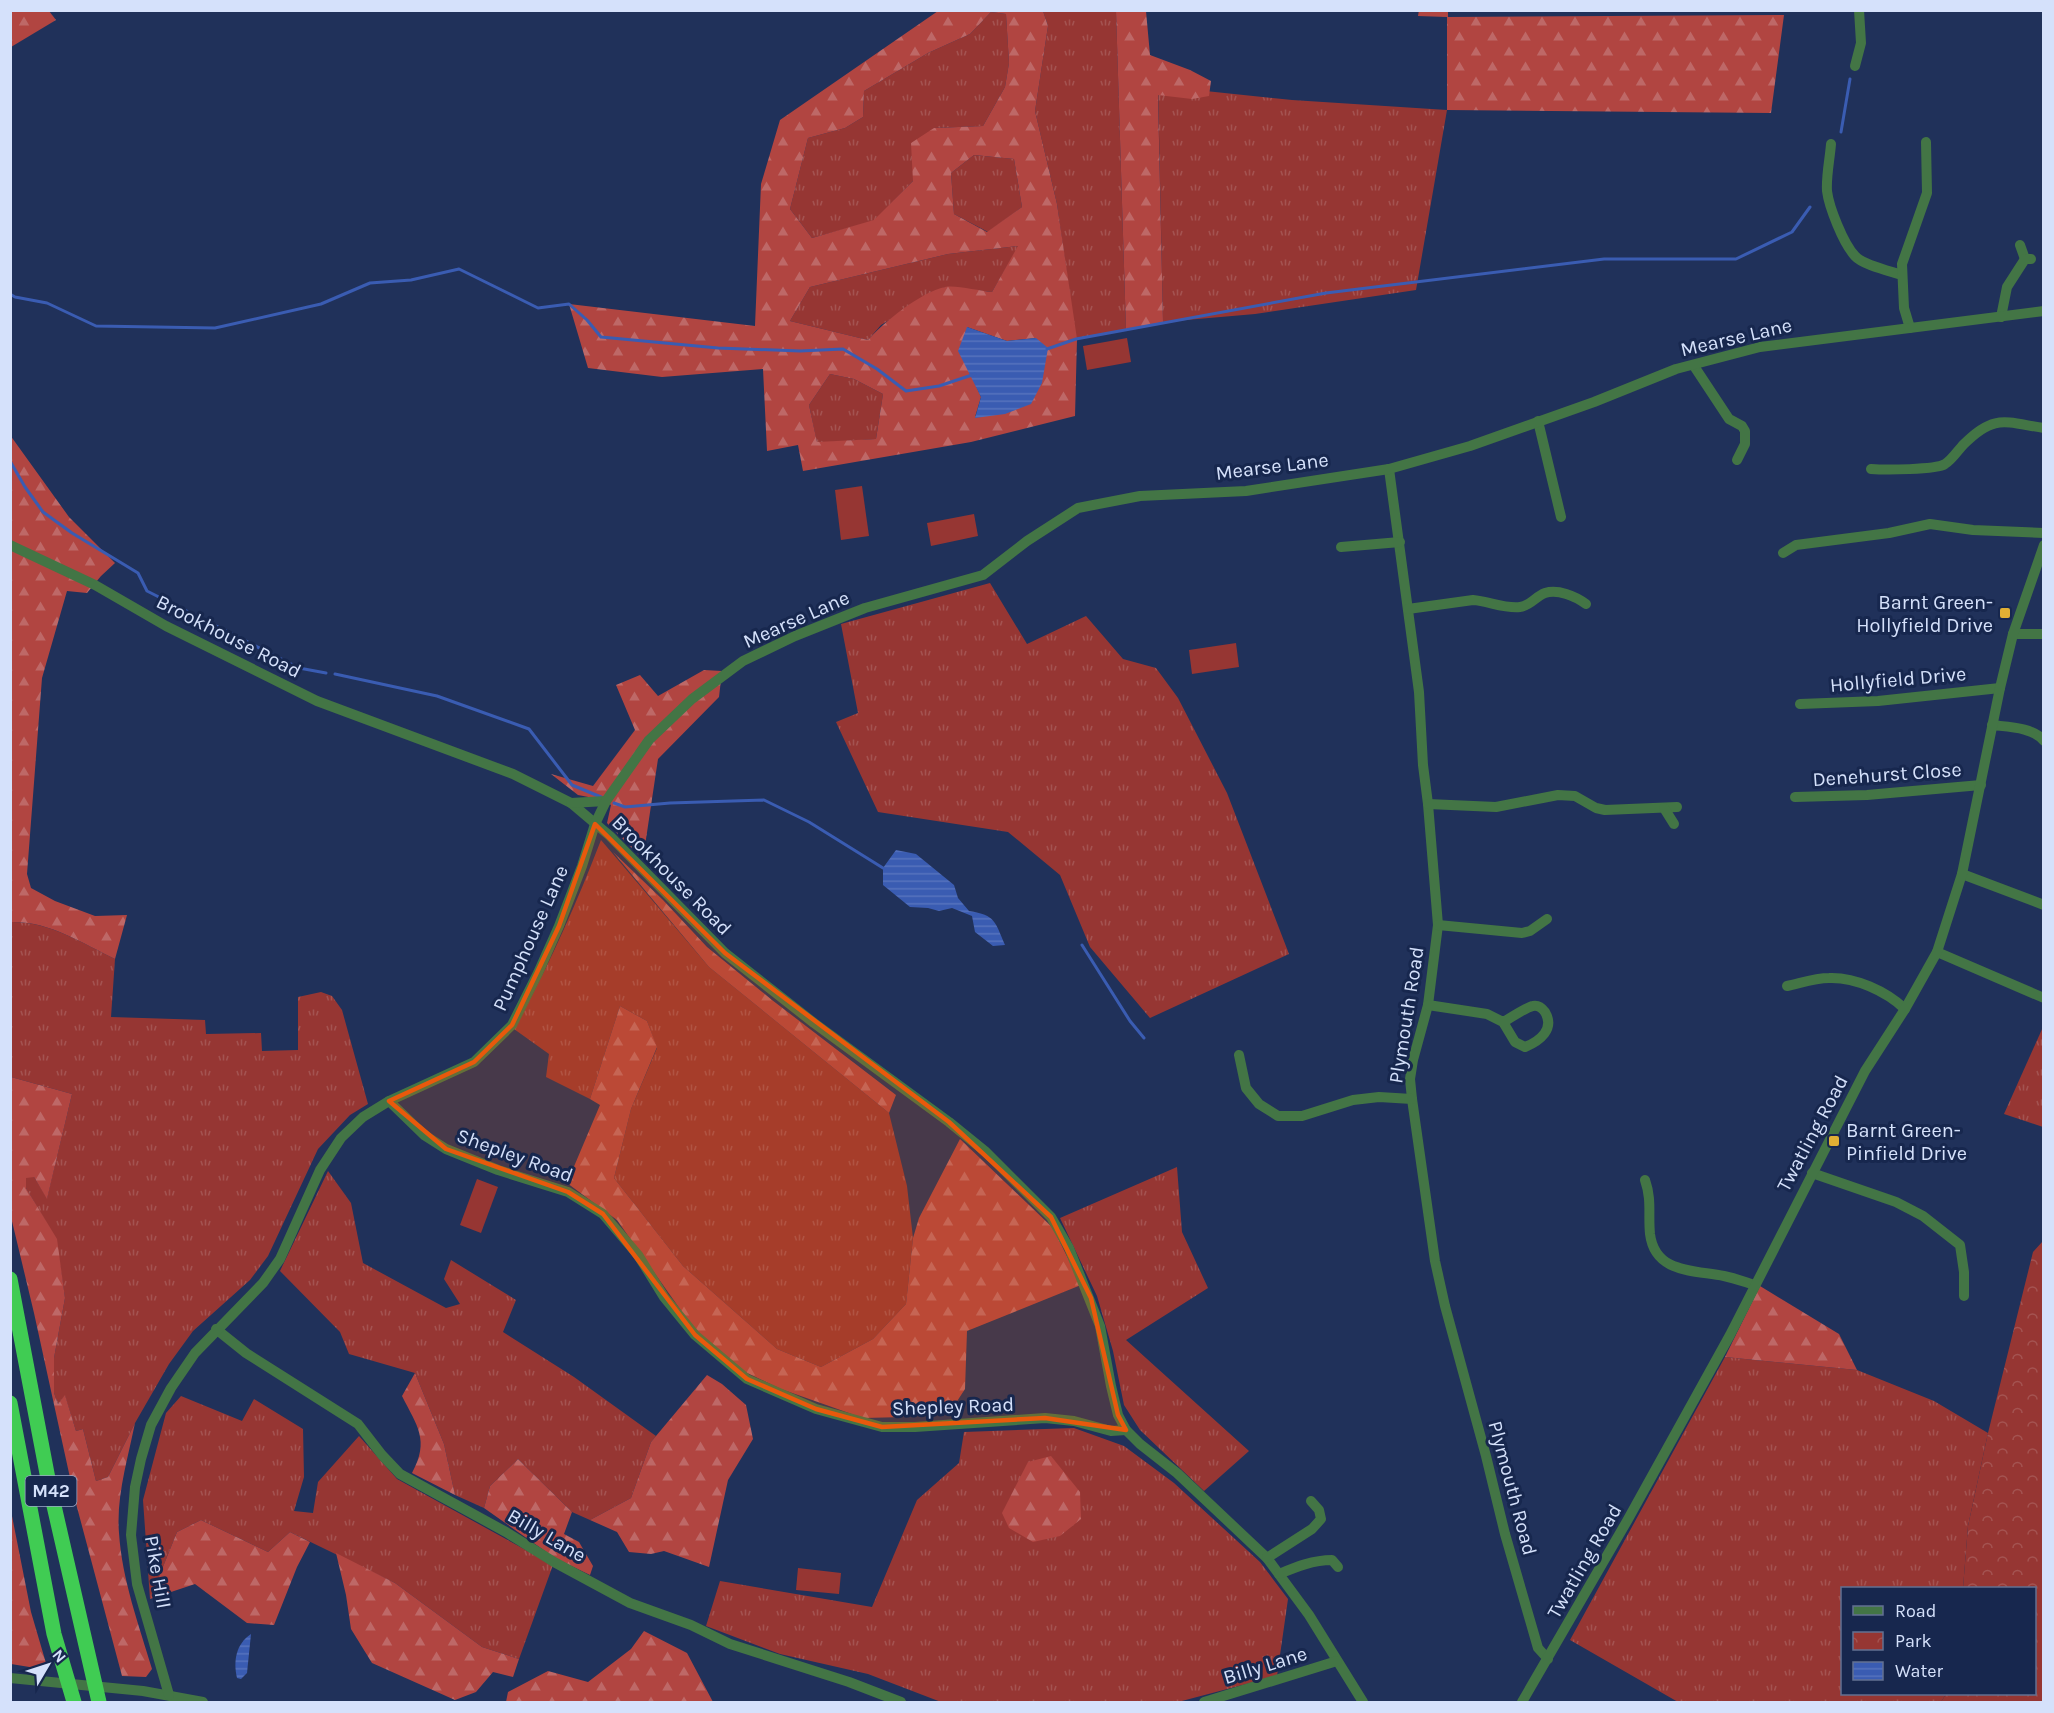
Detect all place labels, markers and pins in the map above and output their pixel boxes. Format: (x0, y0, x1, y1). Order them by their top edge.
place label: Barnt Green- Hollyfield Drive (1856, 591, 1993, 637)
marker: Barnt Green- Hollyfield Drive (1998, 606, 2012, 620)
place label: Barnt Green- Pinfield Drive (1846, 1119, 1967, 1165)
marker: Barnt Green- Pinfield Drive (1827, 1134, 1841, 1148)

